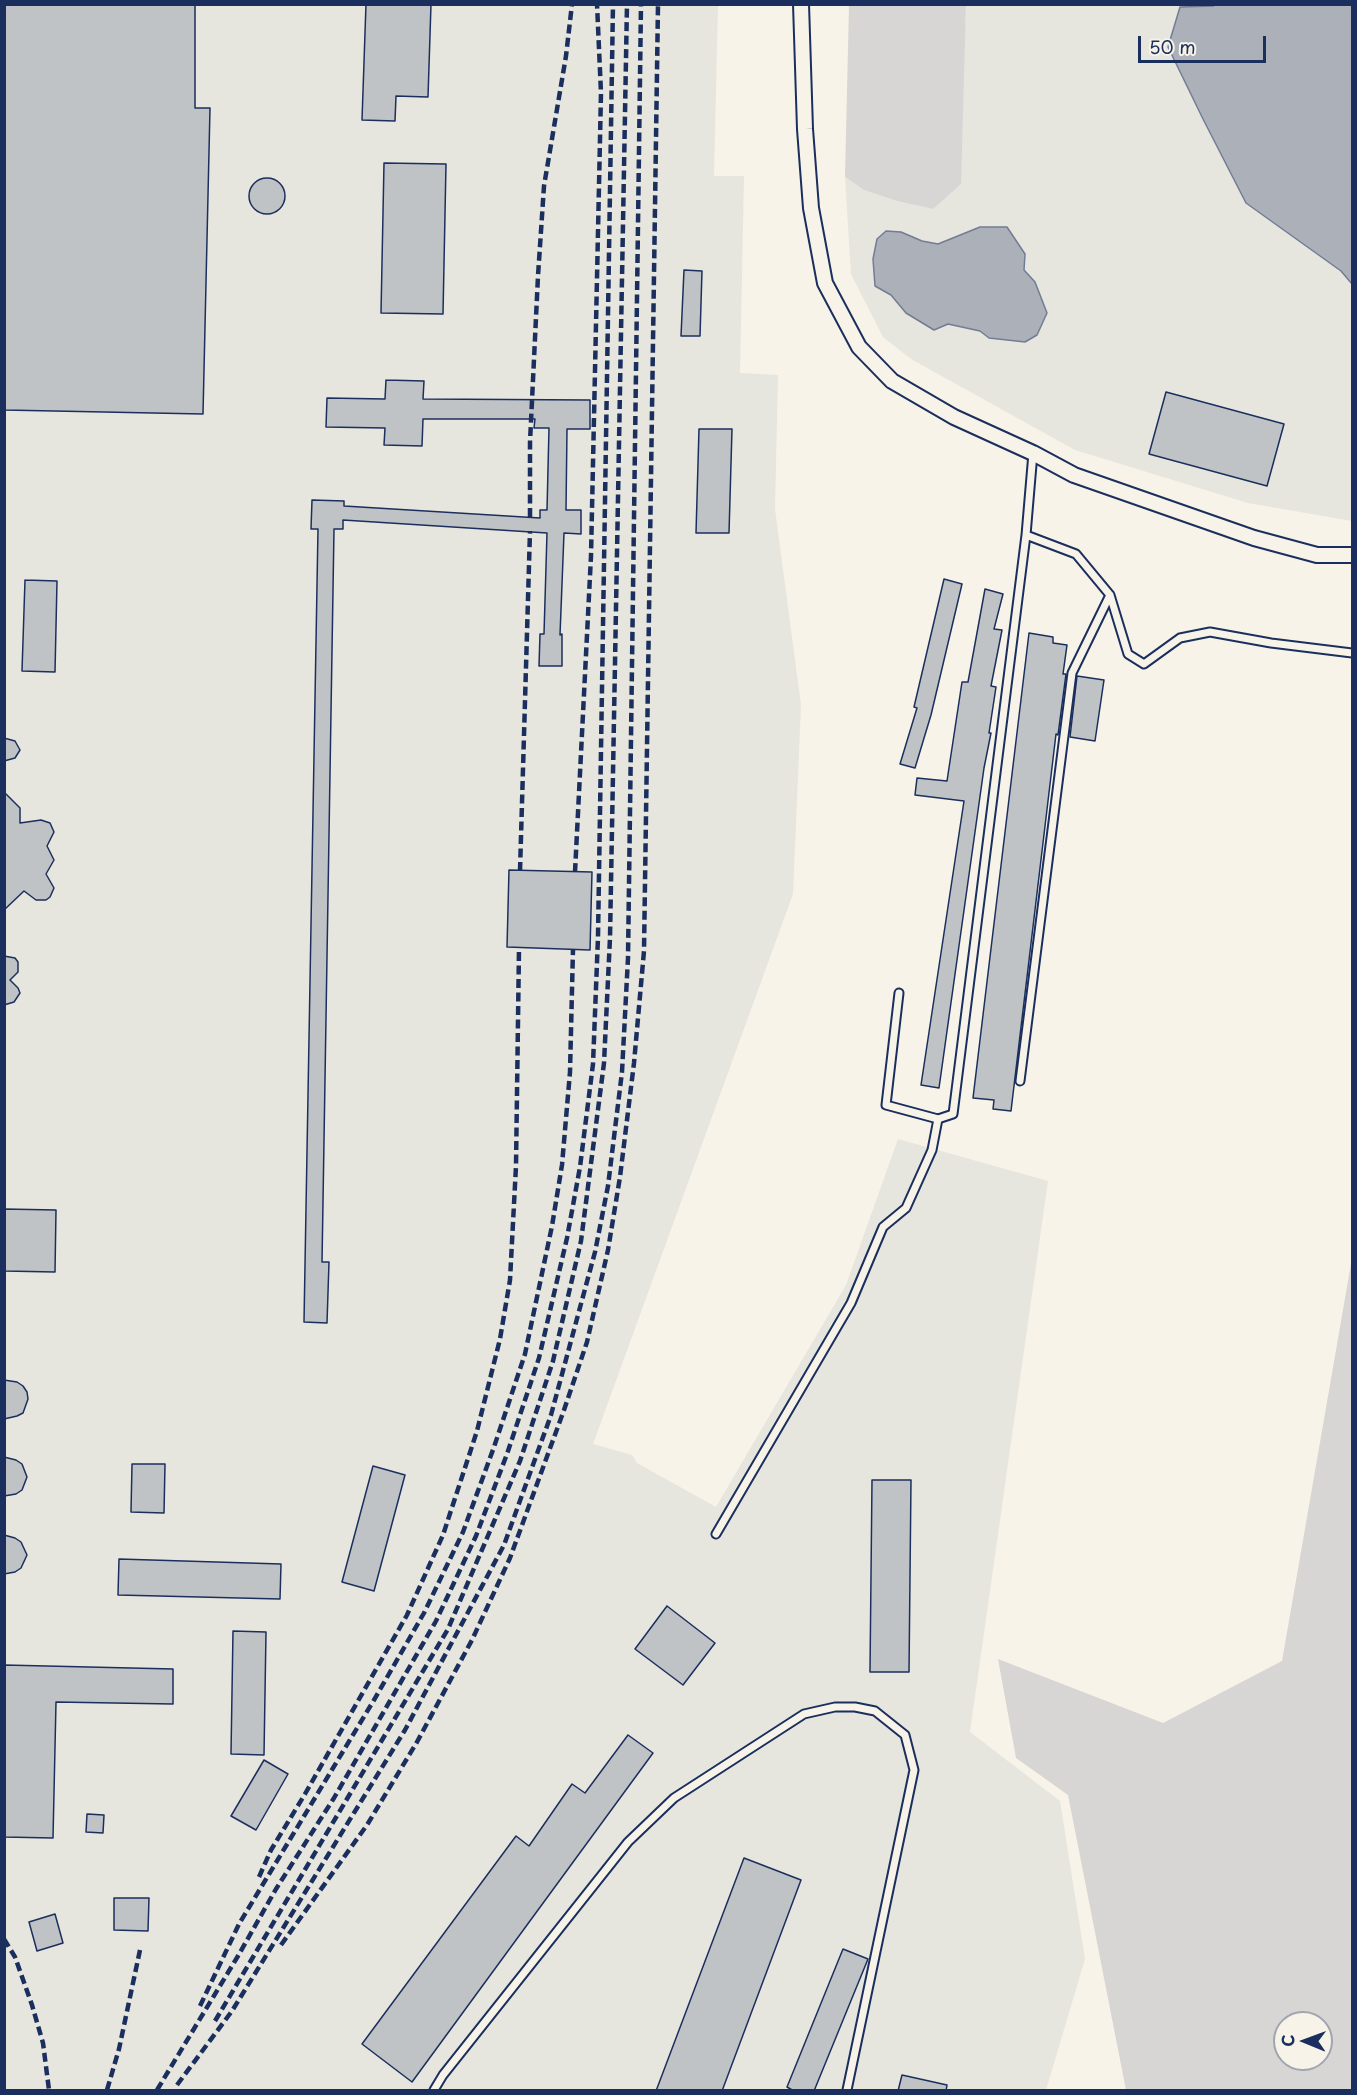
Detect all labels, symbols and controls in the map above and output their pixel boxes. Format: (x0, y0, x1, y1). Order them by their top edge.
scale bar (1141, 24, 1268, 62)
text: 50 m (1149, 33, 1196, 60)
north arrow (1273, 2011, 1333, 2071)
text: С (1275, 2034, 1299, 2047)

